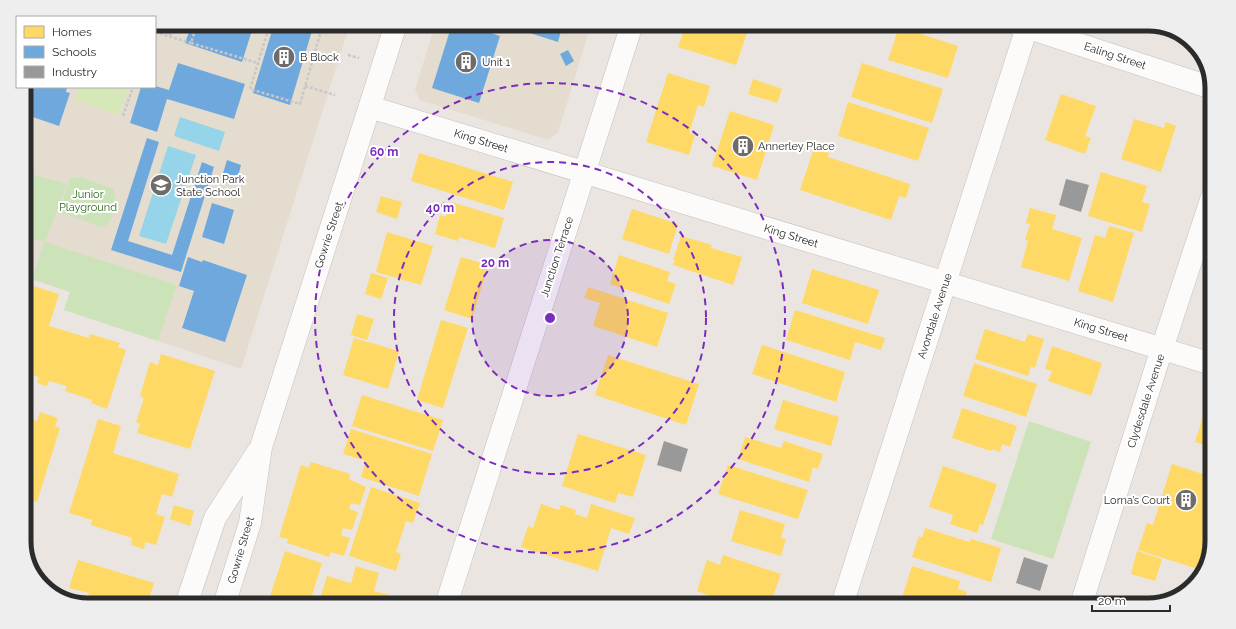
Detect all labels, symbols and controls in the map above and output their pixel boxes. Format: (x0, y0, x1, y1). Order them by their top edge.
legend (16, 16, 156, 88)
text: Homes (52, 25, 92, 39)
street label: Ealing Street (1082, 40, 1148, 72)
building icon: B Block (271, 44, 297, 70)
text: Schools (52, 45, 96, 59)
building icon: Unit 1 (453, 49, 479, 75)
place label: B Block (300, 51, 339, 64)
place label: Unit 1 (482, 56, 511, 69)
text: Industry (52, 65, 98, 79)
street label: King Street (452, 127, 510, 155)
building icon: Annerley Place (730, 133, 756, 159)
place label: Annerley Place (758, 140, 835, 153)
text: 60 m (370, 145, 398, 159)
school or university icon: Junction Park State School (148, 172, 174, 198)
place label: Junction Park State School (176, 173, 245, 199)
park label: Junior Playground (59, 188, 117, 214)
street label: Gowrie Street (312, 200, 346, 270)
text: 40 m (426, 201, 454, 215)
street label: Junction Terrace (538, 215, 576, 299)
street label: King Street (762, 222, 820, 250)
text: 20 m (481, 256, 509, 270)
street label: Avondale Avenue (915, 271, 955, 360)
centre of rings (543, 311, 557, 325)
street label: King Street (1072, 316, 1130, 344)
street label: Clydesdale Avenue (1125, 352, 1168, 450)
building icon: Lorna’s Court (1173, 487, 1199, 513)
place label: Lorna’s Court (1104, 494, 1170, 507)
street label: Gowrie Street (225, 515, 257, 585)
scale bar (1092, 587, 1170, 613)
text: 20 m (1098, 594, 1126, 608)

